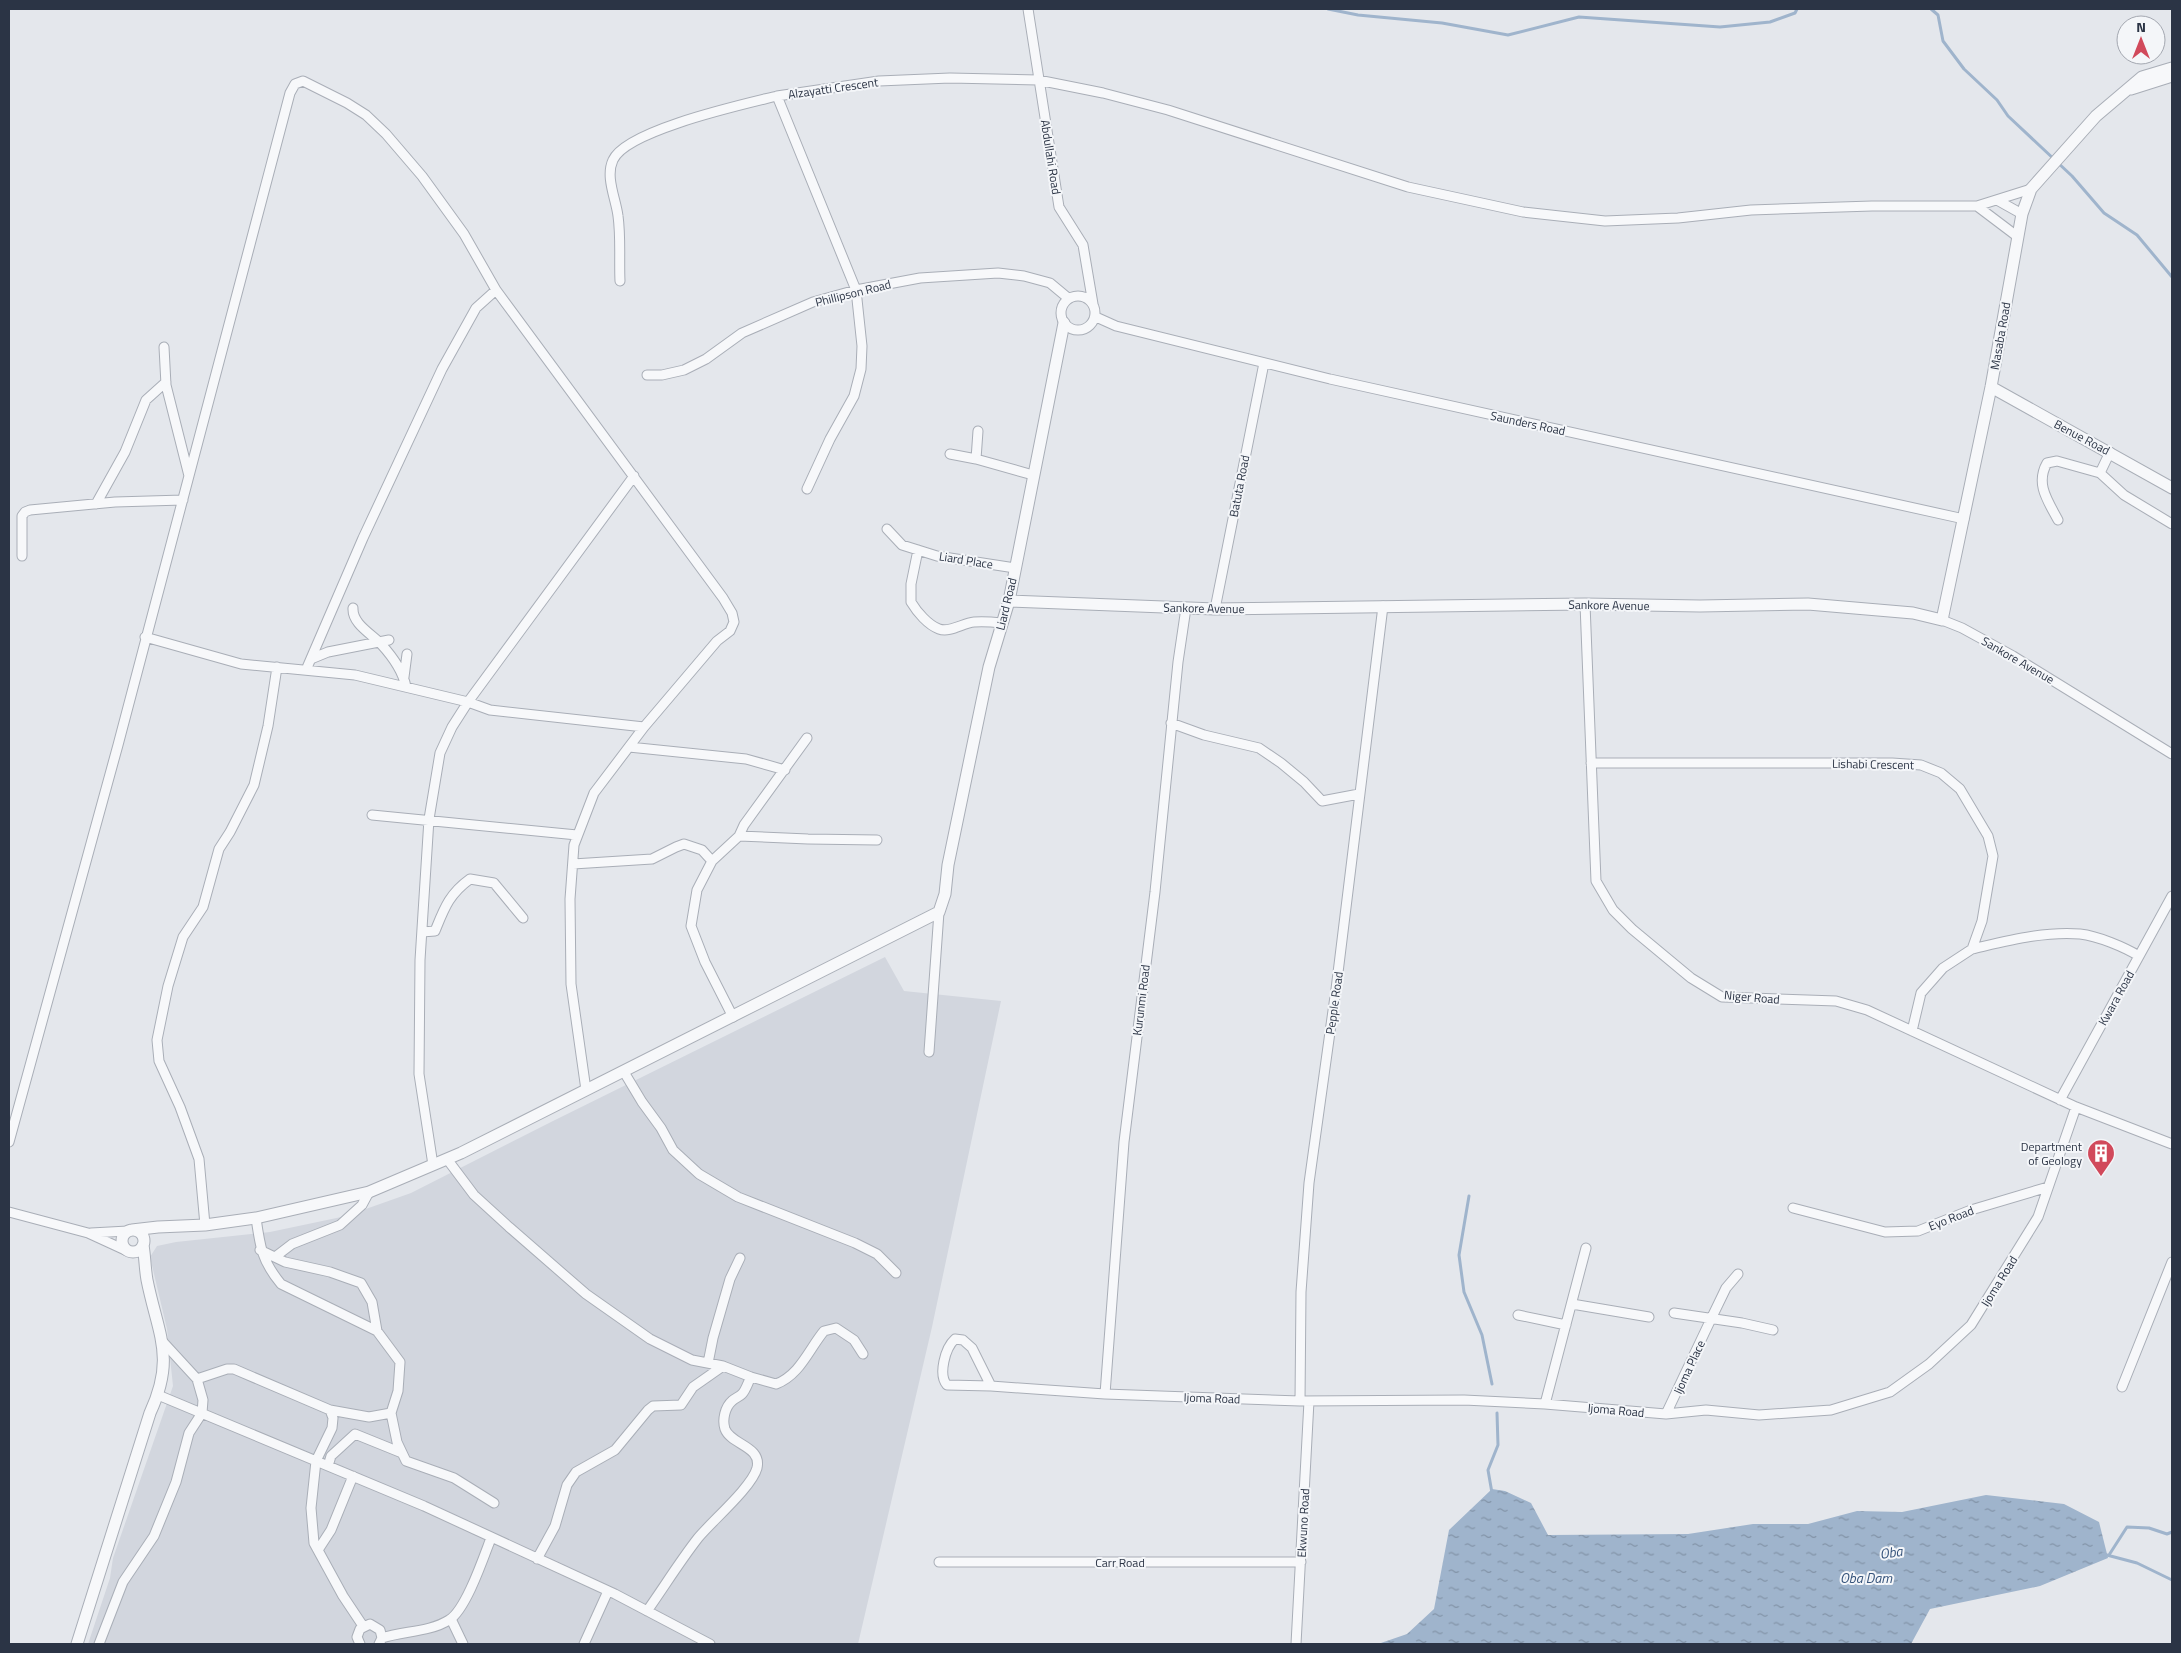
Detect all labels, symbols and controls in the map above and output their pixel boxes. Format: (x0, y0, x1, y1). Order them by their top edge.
north arrow (2116, 15, 2166, 65)
text: N (2136, 16, 2146, 37)
street label: Alzayatti Crescent (787, 72, 880, 104)
street label: Abdullahi Road (1036, 118, 1066, 196)
street label: Phillipson Road (813, 274, 893, 312)
street label: Masaba Road (1985, 301, 2015, 371)
street label: Saunders Road (1489, 406, 1567, 440)
street label: Benue Road (2051, 414, 2113, 460)
street label: Batuta Road (1224, 453, 1254, 519)
street label: Liard Place (938, 546, 994, 574)
street label: Liard Road (990, 576, 1022, 632)
street label: Sankore Avenue (1568, 595, 1650, 615)
street label: Sankore Avenue (1163, 598, 1245, 618)
street label: Sankore Avenue (1978, 631, 2058, 689)
street label: Lishabi Crescent (1832, 754, 1915, 774)
street label: Kurunmi Road (1127, 963, 1155, 1037)
street label: Kwara Road (2093, 967, 2139, 1029)
street label: Pepple Road (1320, 970, 1348, 1036)
street label: Niger Road (1723, 985, 1781, 1009)
place label: Department of Geology (2021, 1137, 2083, 1170)
building icon: Department of Geology (2086, 1138, 2116, 1177)
street label: Eyo Road (1926, 1201, 1976, 1235)
street label: Ijoma Road (1976, 1252, 2022, 1310)
street label: Ijoma Place (1668, 1337, 1710, 1397)
street label: Ijoma Road (1183, 1388, 1241, 1408)
street label: Ijoma Road (1587, 1398, 1645, 1422)
street label: Ekwuno Road (1292, 1488, 1314, 1558)
water label: Oba (1878, 1540, 1905, 1564)
street label: Carr Road (1095, 1553, 1145, 1572)
water label: Oba Dam (1840, 1567, 1893, 1588)

